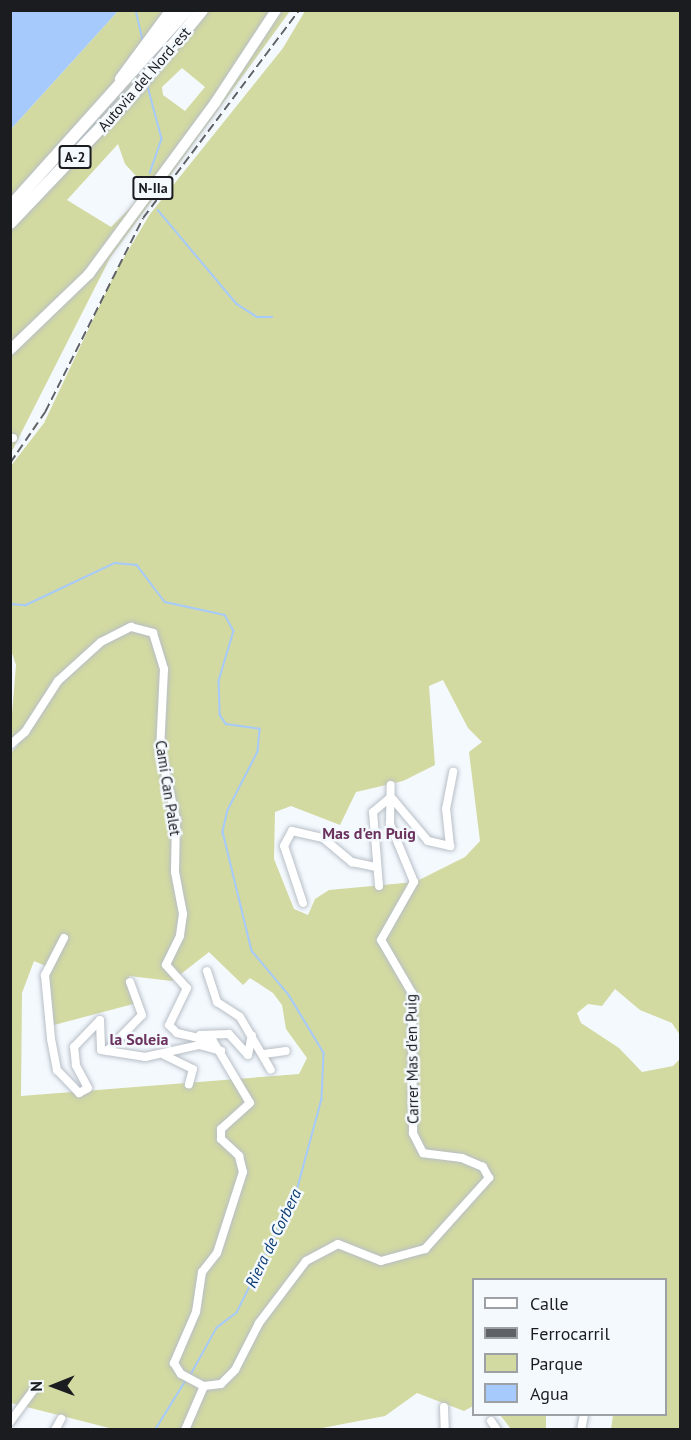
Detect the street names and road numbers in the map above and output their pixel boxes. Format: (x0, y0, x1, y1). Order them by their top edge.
street label: Autovia del Nord-est (94, 23, 194, 135)
road number: A-2 (58, 146, 92, 168)
road number: N-IIa (132, 177, 174, 199)
street label: Camí Can Palet (152, 739, 184, 837)
street label: Carrer Mas d'en Puig (402, 994, 422, 1124)

